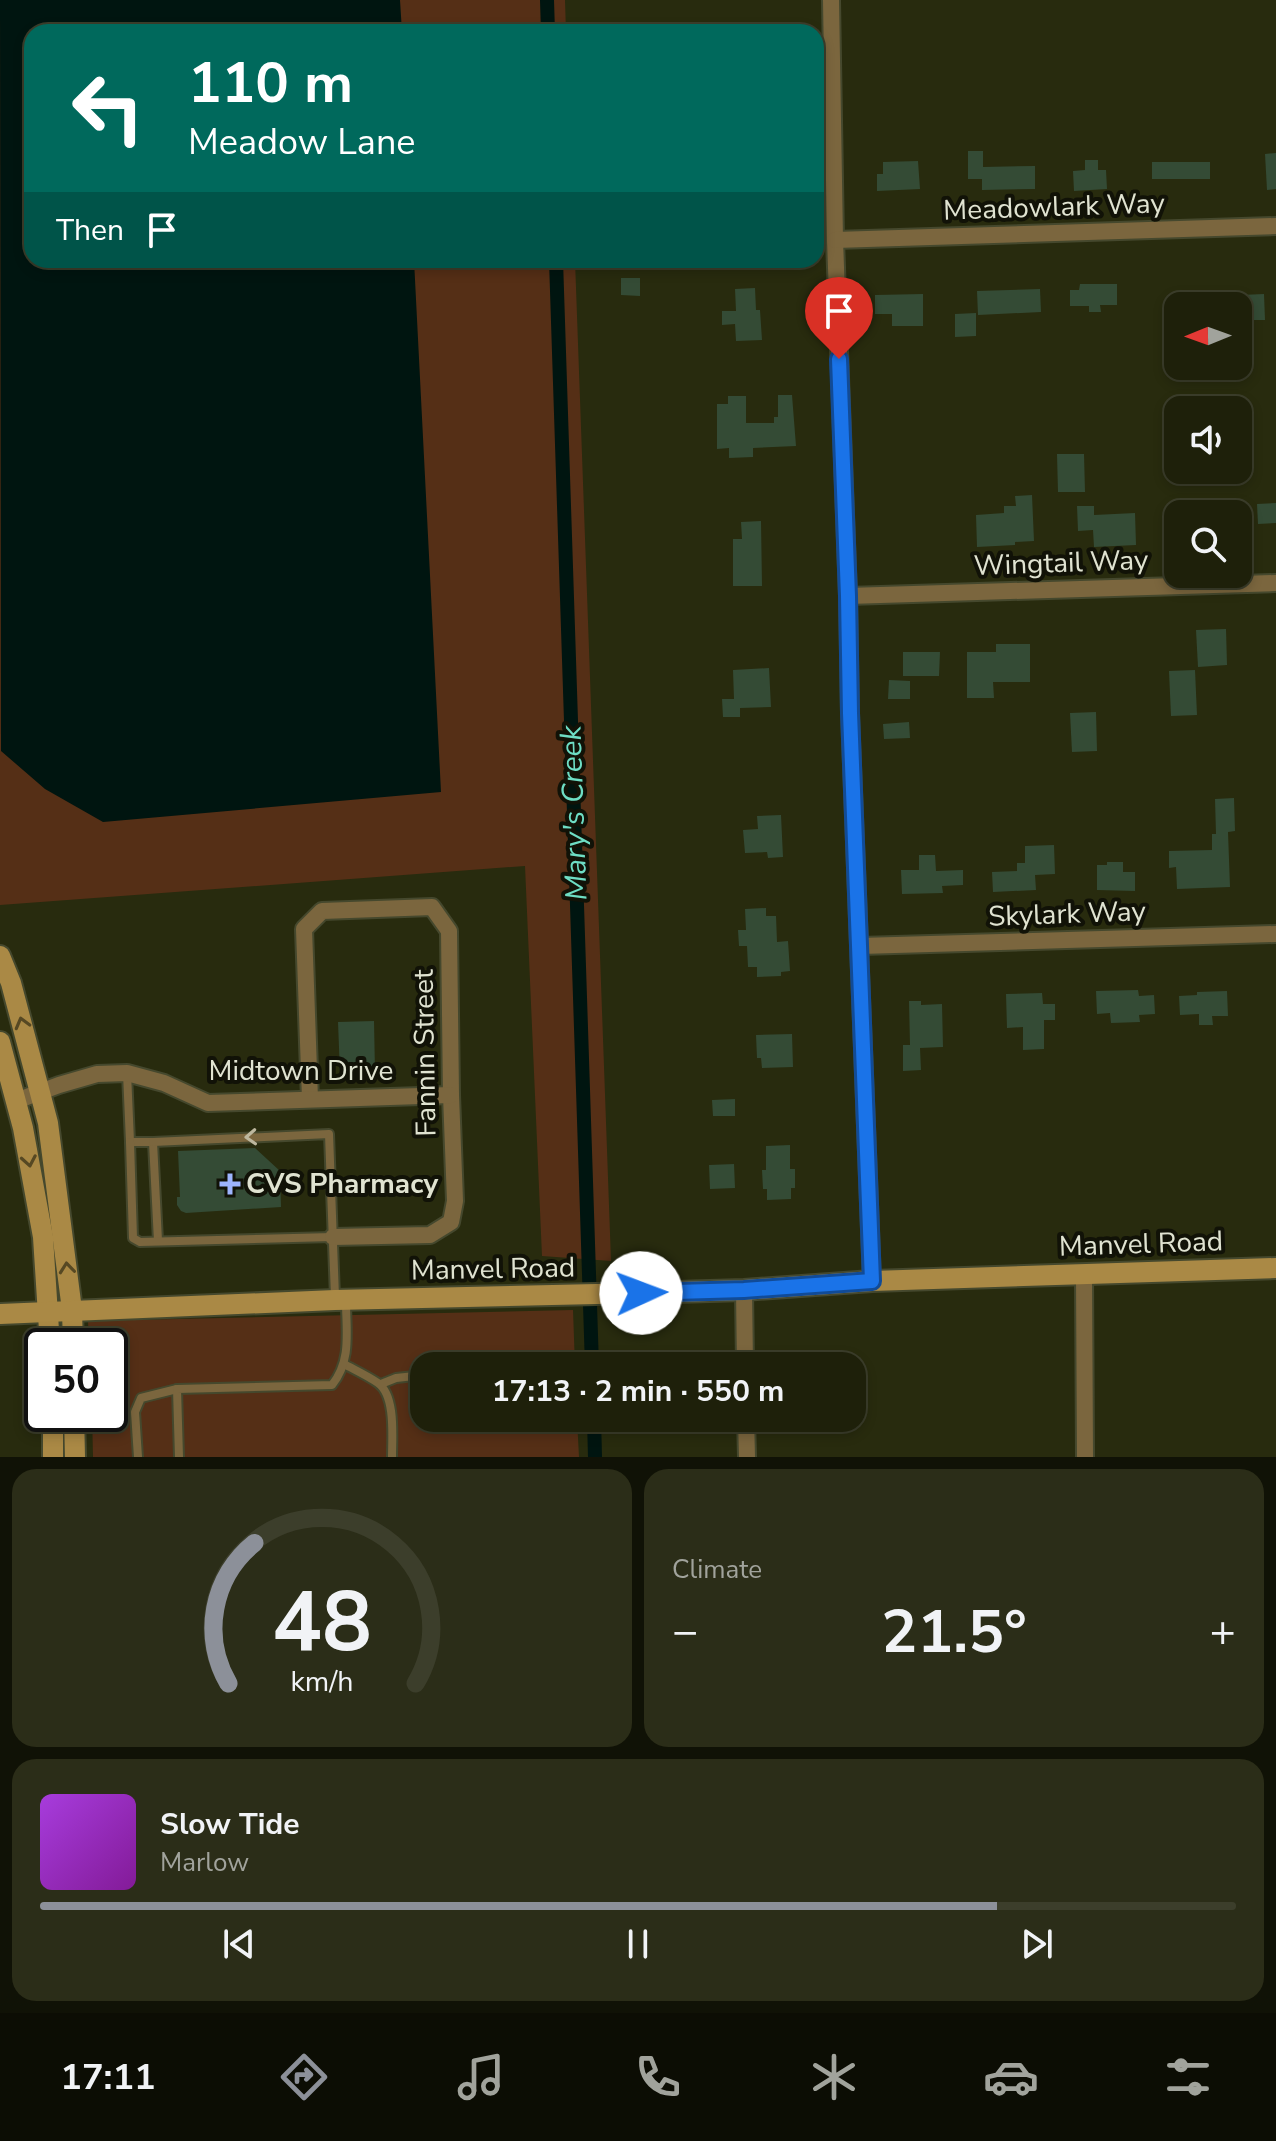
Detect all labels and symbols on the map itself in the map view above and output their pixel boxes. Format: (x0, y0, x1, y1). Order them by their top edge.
street label: Meadowlark Way (943, 184, 1166, 230)
pin (805, 277, 873, 359)
north arrow (1164, 292, 1252, 380)
street label: Wingtail Way (973, 541, 1149, 585)
water label: Mary's Creek (550, 724, 598, 901)
street label: Skylark Way (987, 892, 1147, 936)
street label: Fannin Street (405, 969, 445, 1137)
one-way arrow (14, 1017, 31, 1031)
street label: Midtown Drive (209, 1052, 393, 1090)
one-way arrow (244, 1129, 257, 1146)
one-way arrow (20, 1154, 37, 1168)
place label: CVS Pharmacy (246, 1165, 439, 1203)
marker: CVS Pharmacy (221, 1175, 239, 1193)
street label: Manvel Road (1058, 1222, 1224, 1266)
street label: Manvel Road (411, 1249, 575, 1289)
position arrow (599, 1251, 683, 1335)
one-way arrow (59, 1261, 76, 1274)
speed limit sign: 50 (24, 1328, 128, 1432)

